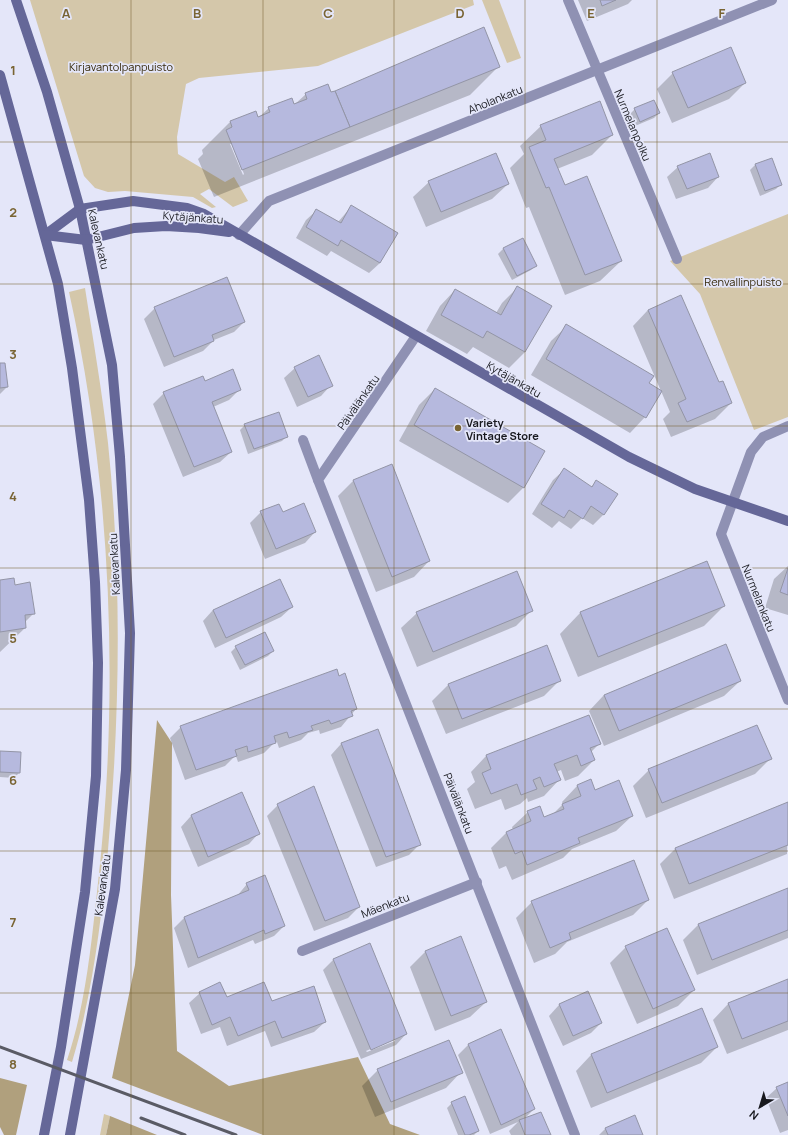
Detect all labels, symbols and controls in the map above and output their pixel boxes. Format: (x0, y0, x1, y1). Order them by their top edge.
text: A (62, 4, 71, 22)
text: B (193, 4, 201, 22)
text: C (323, 4, 333, 22)
text: D (455, 4, 465, 22)
text: E (587, 4, 595, 22)
text: F (719, 4, 726, 22)
park label: Kirjavantolpanpuisto (69, 59, 174, 74)
text: 1 (10, 61, 16, 79)
street label: Aholankatu (465, 81, 525, 117)
street label: Nurmelanpolku (611, 87, 655, 163)
text: 2 (9, 203, 17, 221)
street label: Kalevankatu (85, 207, 113, 271)
street label: Kytäjänkatu (162, 207, 224, 227)
park label: Renvallinpuisto (704, 274, 782, 289)
text: 3 (9, 345, 17, 363)
street label: Kytäjänkatu (484, 357, 544, 401)
street label: Päivälänkatu (333, 371, 383, 433)
place label: Variety Vintage Store (466, 415, 539, 443)
marker: Variety Vintage Store (453, 423, 463, 433)
text: 4 (9, 487, 17, 505)
street label: Kalevankatu (105, 533, 123, 595)
street label: Nurmelankatu (739, 562, 779, 634)
text: 5 (9, 629, 17, 647)
street label: Päivälänkatu (441, 770, 477, 836)
text: 6 (9, 771, 17, 789)
street label: Kalevankatu (90, 853, 114, 917)
street label: Mäenkatu (359, 889, 411, 921)
text: 7 (10, 913, 17, 931)
text: 8 (9, 1055, 17, 1073)
north arrow (740, 1087, 780, 1127)
text: N (746, 1107, 761, 1124)

